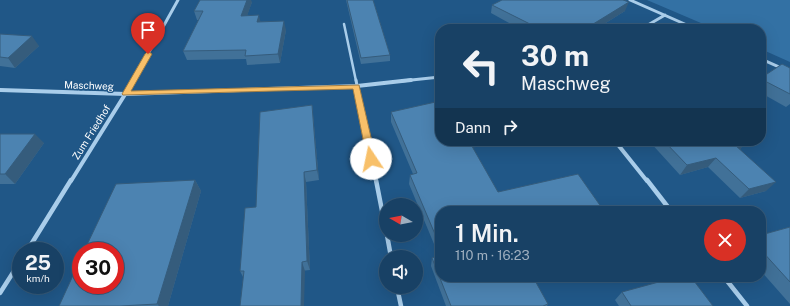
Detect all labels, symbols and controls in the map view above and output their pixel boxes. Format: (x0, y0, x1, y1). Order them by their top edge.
pin (131, 13, 165, 54)
icon: arrive (137, 19, 159, 41)
text: 30 m (521, 39, 589, 72)
icon: left (455, 40, 507, 92)
text: Maschweg (521, 73, 611, 94)
street label: Maschweg (64, 78, 114, 92)
street label: Zum Friedhof (69, 102, 113, 162)
icon: right (499, 116, 521, 138)
text: Dann (455, 119, 491, 136)
position arrow (350, 138, 392, 180)
north arrow (379, 198, 423, 242)
map controls (379, 198, 423, 294)
text: 1 Min. (455, 219, 519, 247)
button: close (704, 219, 746, 261)
speed limit sign: 30 (72, 242, 124, 294)
text: 110 m · 16:23 (455, 248, 530, 263)
button: sound (379, 250, 423, 294)
text: 25 (25, 251, 51, 275)
text: km/h (26, 272, 50, 284)

